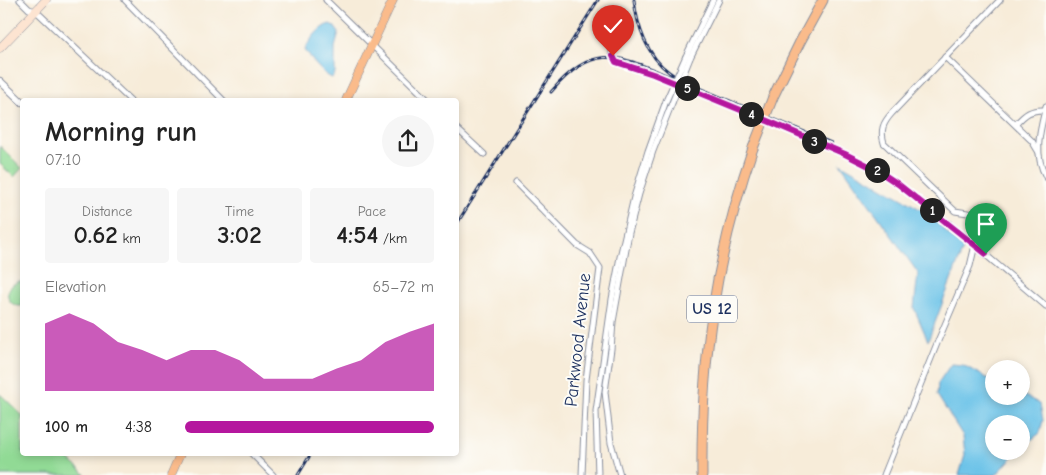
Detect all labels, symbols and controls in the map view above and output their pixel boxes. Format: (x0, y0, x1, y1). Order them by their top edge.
pin (592, 5, 634, 56)
icon: check (599, 12, 627, 40)
pin: 5 (674, 76, 700, 100)
text: 5 (684, 80, 691, 97)
pin: 4 (738, 102, 764, 126)
text: 4 (748, 106, 755, 123)
button: share (382, 115, 434, 167)
text: Morning run (45, 116, 197, 148)
pin: 3 (802, 128, 826, 154)
text: 3 (811, 133, 818, 150)
text: 07:10 (45, 151, 81, 169)
pin: 2 (864, 158, 890, 182)
text: 2 (874, 162, 881, 179)
pin: 1 (920, 198, 944, 222)
text: 1 (930, 202, 935, 219)
text: Distance (82, 203, 132, 220)
text: Time (225, 203, 254, 220)
text: Pace (358, 203, 386, 220)
pin (965, 203, 1007, 254)
icon: arrive (972, 210, 1000, 238)
text: 0.62 (73, 220, 118, 249)
text: 3:02 (217, 220, 262, 249)
text: 4:54 (336, 220, 378, 249)
text: km (118, 230, 141, 247)
text: /km (378, 230, 407, 247)
street label: Parkwood Avenue (561, 272, 595, 408)
text: Elevation (45, 278, 106, 296)
text: 65–72 m (373, 278, 434, 296)
road number: US 12 (687, 296, 737, 322)
map controls (985, 360, 1030, 460)
button: + (985, 360, 1030, 405)
button: − (985, 415, 1030, 460)
text: 100 m (45, 418, 88, 436)
text: 4:38 (125, 418, 152, 436)

